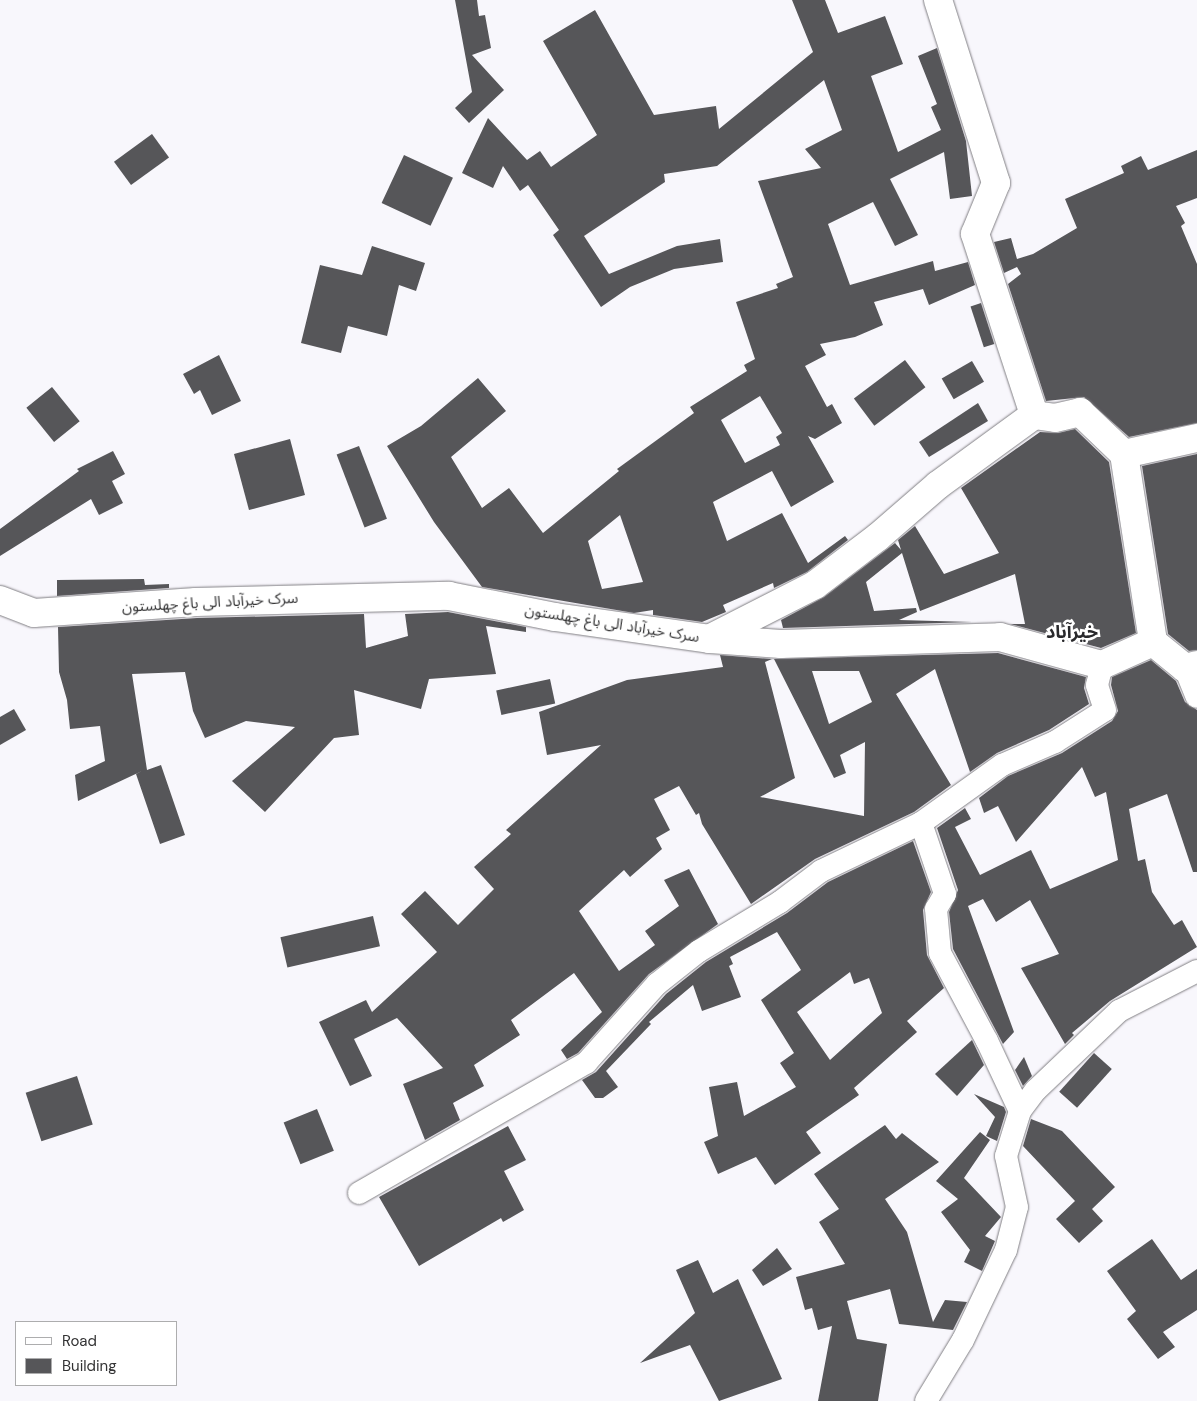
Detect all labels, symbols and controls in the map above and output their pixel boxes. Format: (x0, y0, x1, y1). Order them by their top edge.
street label: سرک خیرآباد الی باغ چهلستون (121, 589, 299, 617)
street label: سرک خیرآباد الی باغ چهلستون (523, 601, 701, 647)
district label: خیرآباد (1046, 621, 1098, 643)
legend (15, 1321, 178, 1386)
text: Road (62, 1331, 97, 1351)
text: Building (62, 1356, 117, 1376)

